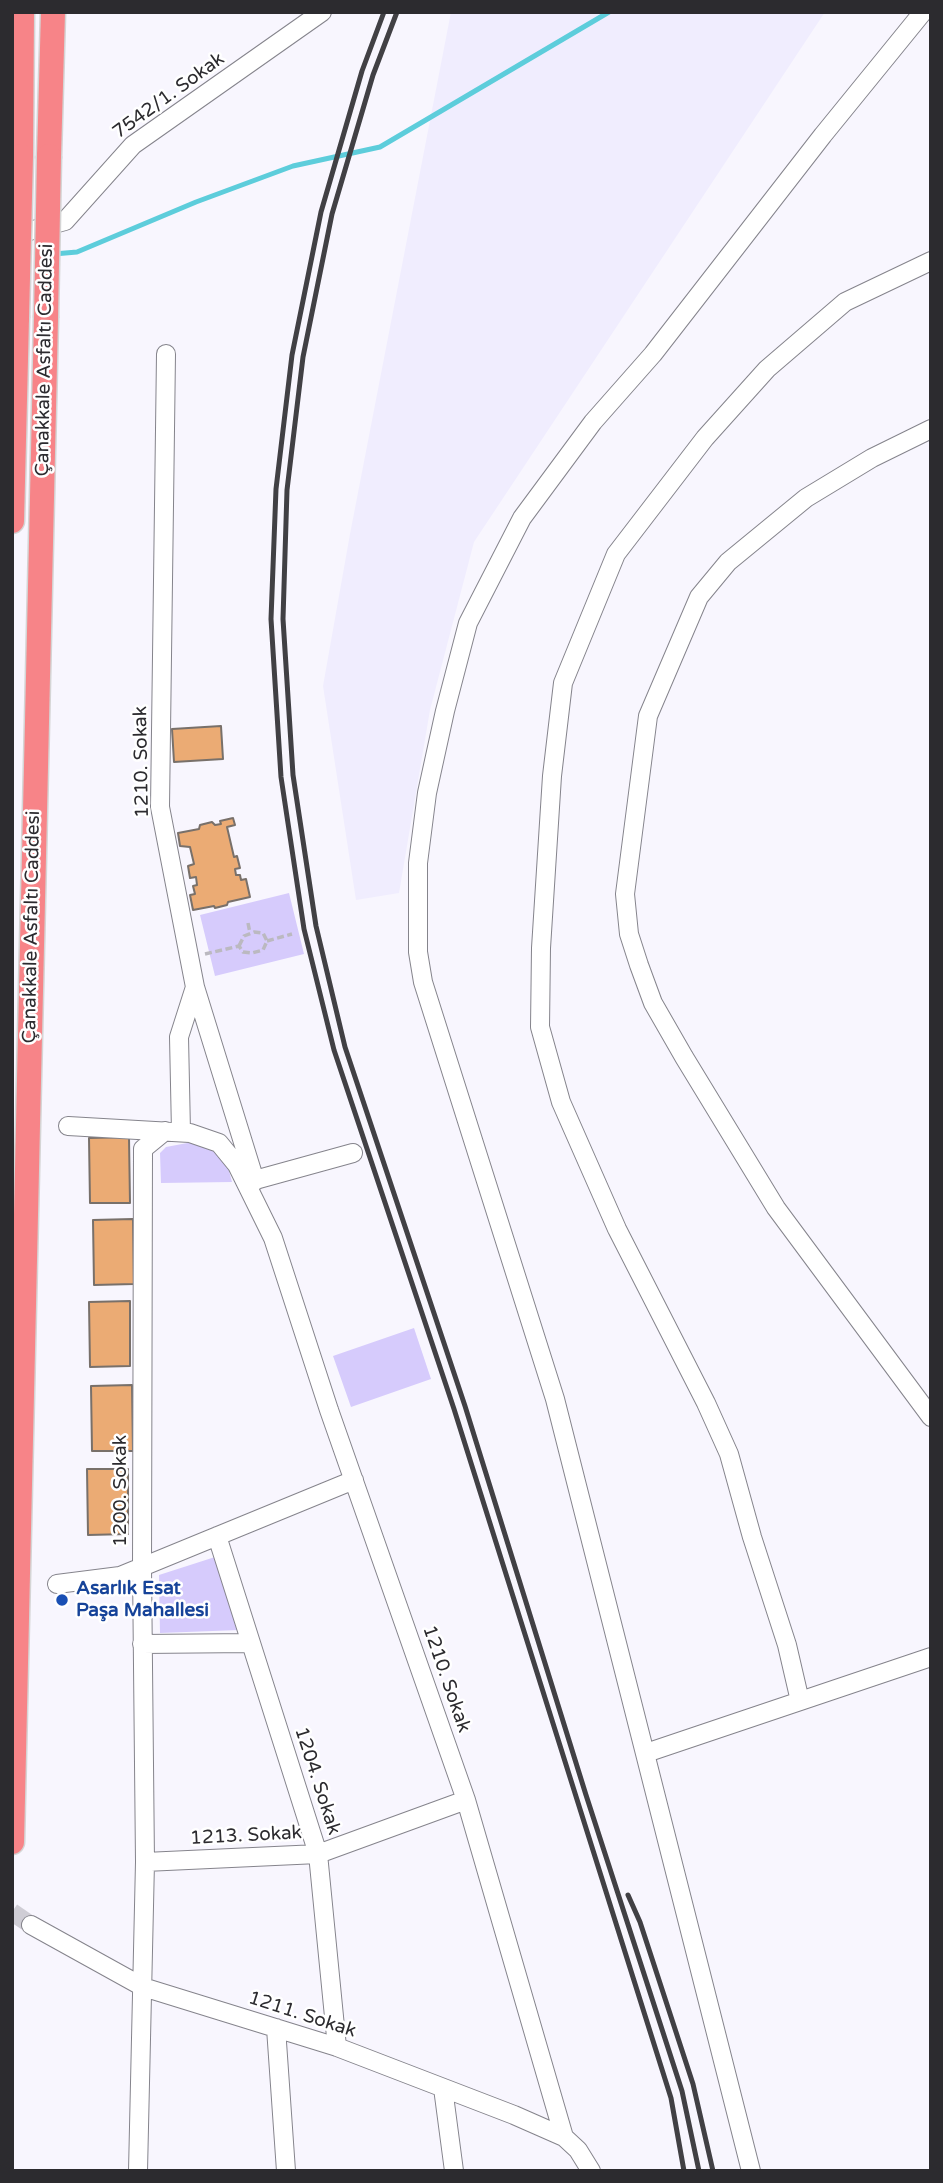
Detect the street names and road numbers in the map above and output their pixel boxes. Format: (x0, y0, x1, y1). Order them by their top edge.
street label: 7542/1. Sokak (109, 48, 229, 144)
street label: Çanakkale Asfaltı Caddesi (32, 243, 58, 477)
street label: 1210. Sokak (130, 706, 154, 818)
street label: Çanakkale Asfaltı Caddesi (19, 810, 45, 1044)
street label: 1200. Sokak (110, 1435, 132, 1547)
street label: 1210. Sokak (417, 1622, 475, 1736)
street label: 1204. Sokak (289, 1724, 345, 1838)
street label: 1213. Sokak (189, 1822, 303, 1850)
street label: 1211. Sokak (245, 1987, 359, 2043)

